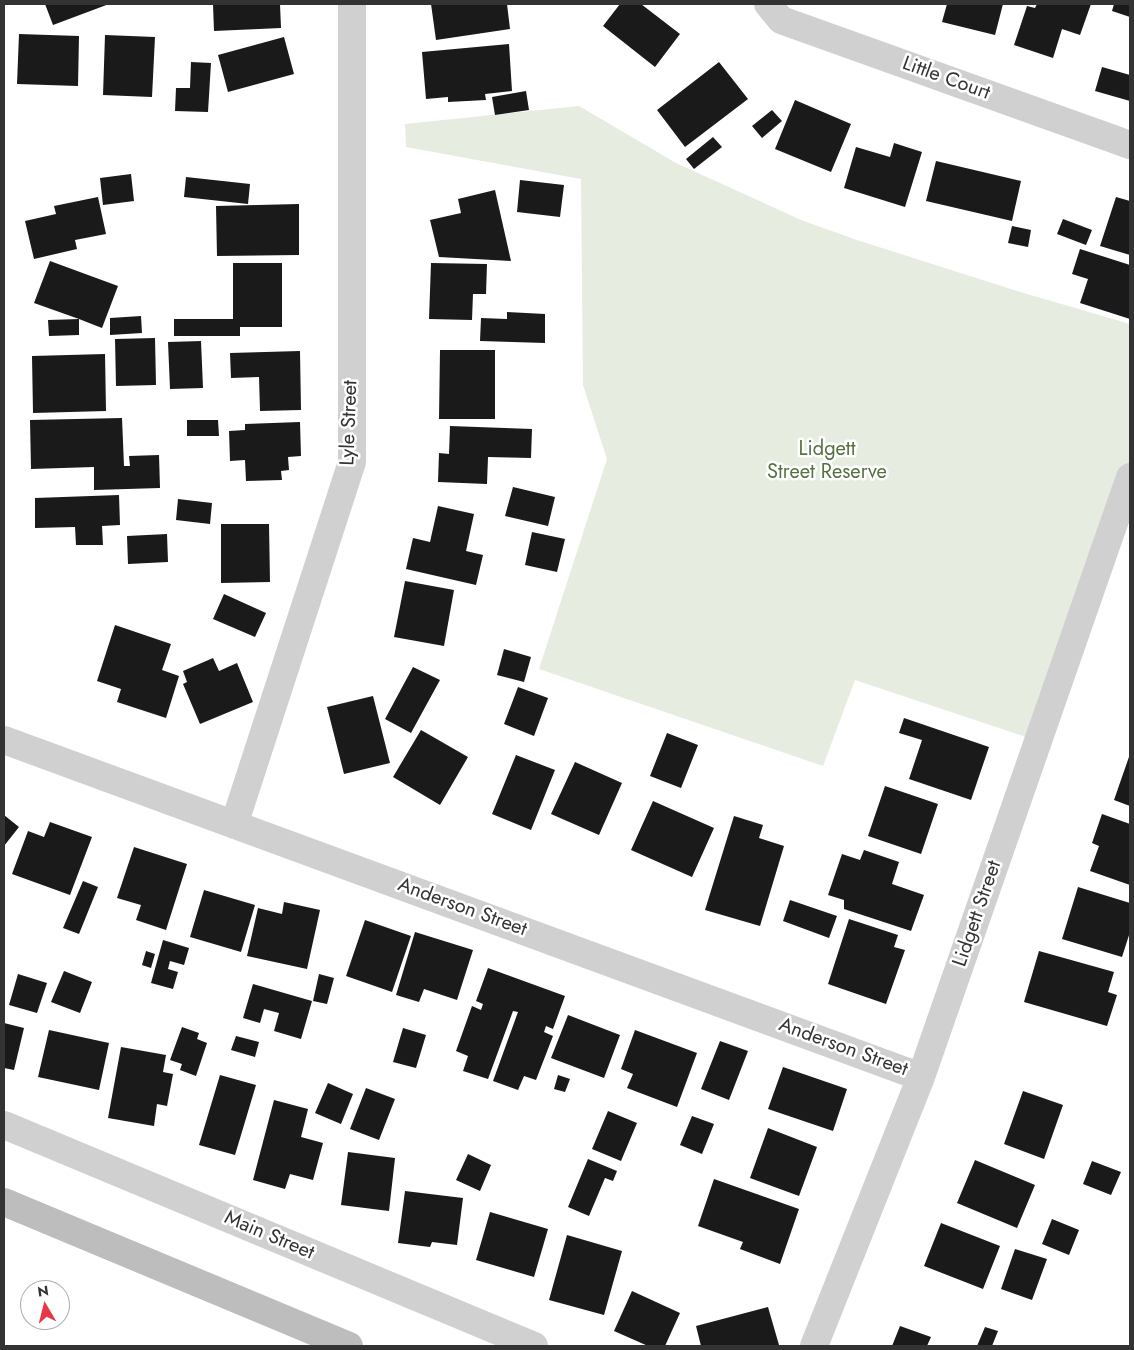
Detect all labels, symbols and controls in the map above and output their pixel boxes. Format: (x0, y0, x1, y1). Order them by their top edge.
street label: Little Court (899, 52, 993, 106)
street label: Lyle Street (337, 380, 363, 466)
park label: Lidgett Street Reserve (767, 438, 887, 485)
street label: Lidgett Street (949, 858, 1007, 970)
street label: Anderson Street (394, 874, 530, 942)
street label: Anderson Street (775, 1014, 911, 1082)
street label: Main Street (220, 1206, 318, 1266)
north arrow (20, 1280, 70, 1330)
text: N (36, 1280, 50, 1302)

